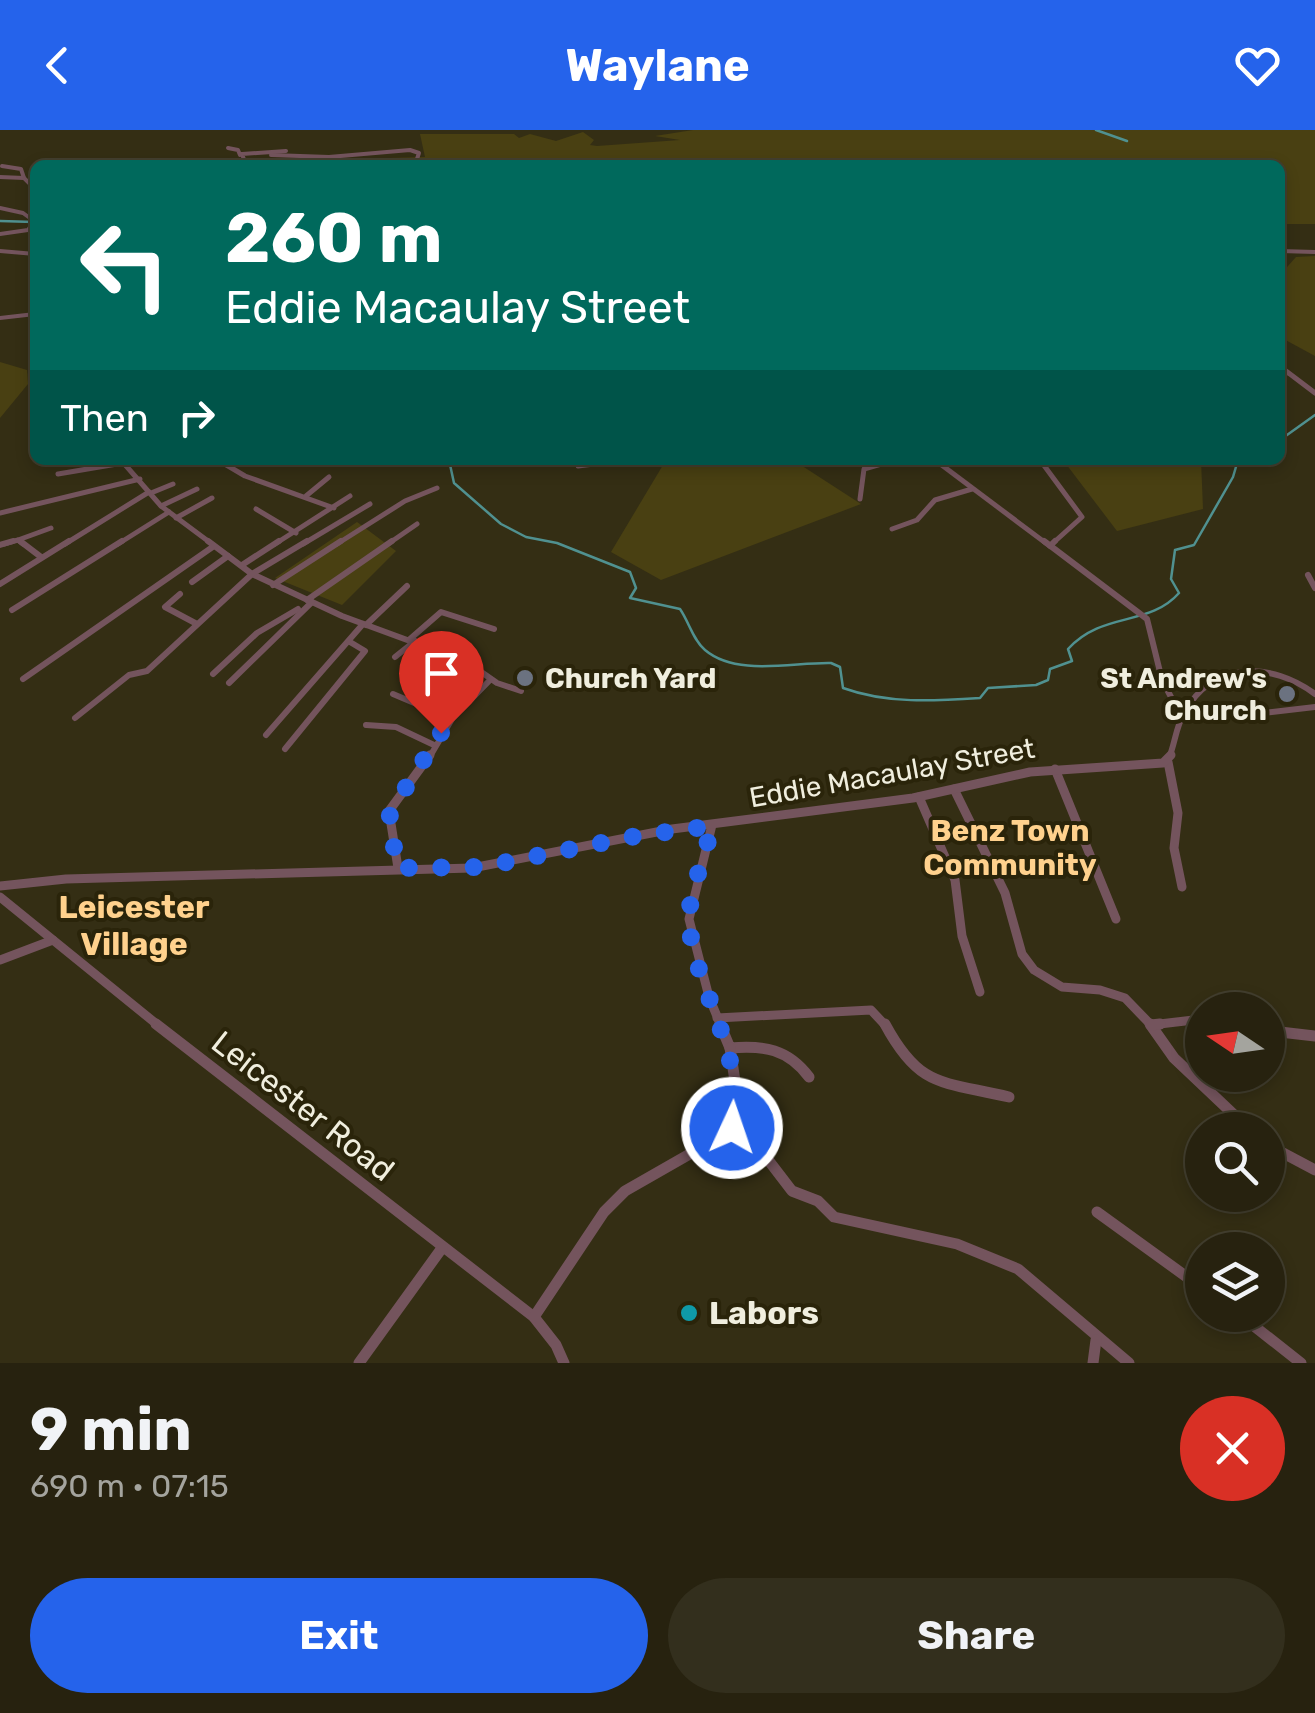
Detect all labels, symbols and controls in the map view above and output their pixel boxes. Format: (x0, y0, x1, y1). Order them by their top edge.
icon: back (30, 38, 85, 93)
icon: heart (1230, 38, 1285, 93)
text: Waylane (565, 39, 750, 92)
text: 260 m (225, 197, 443, 280)
icon: left (60, 200, 190, 330)
text: Eddie Macaulay Street (225, 281, 690, 334)
icon: right (169, 390, 224, 445)
text: Then (60, 395, 149, 441)
pin (399, 631, 484, 734)
icon: arrive (414, 646, 469, 701)
place label: Church Yard (545, 662, 716, 695)
place label: St Andrew's Church (1100, 662, 1267, 727)
marker: Church Yard (514, 667, 536, 689)
marker: St Andrew's Church (1276, 683, 1298, 705)
street label: Eddie Macaulay Street (747, 732, 1037, 814)
district label: Benz Town Community (923, 813, 1097, 883)
district label: Leicester Village (58, 888, 210, 963)
north arrow (1185, 992, 1285, 1092)
map controls (1185, 992, 1285, 1332)
street label: Leicester Road (204, 1023, 402, 1189)
position arrow (680, 1076, 784, 1180)
button: search (1185, 1112, 1285, 1212)
button: layers (1185, 1232, 1285, 1332)
place label: Labors (709, 1294, 819, 1332)
marker: Labors (678, 1302, 700, 1324)
text: 9 min (30, 1394, 192, 1465)
button: close (1180, 1396, 1285, 1501)
text: 690 m · 07:15 (30, 1467, 229, 1505)
button: Exit (30, 1578, 648, 1693)
button: Share (668, 1578, 1285, 1693)

